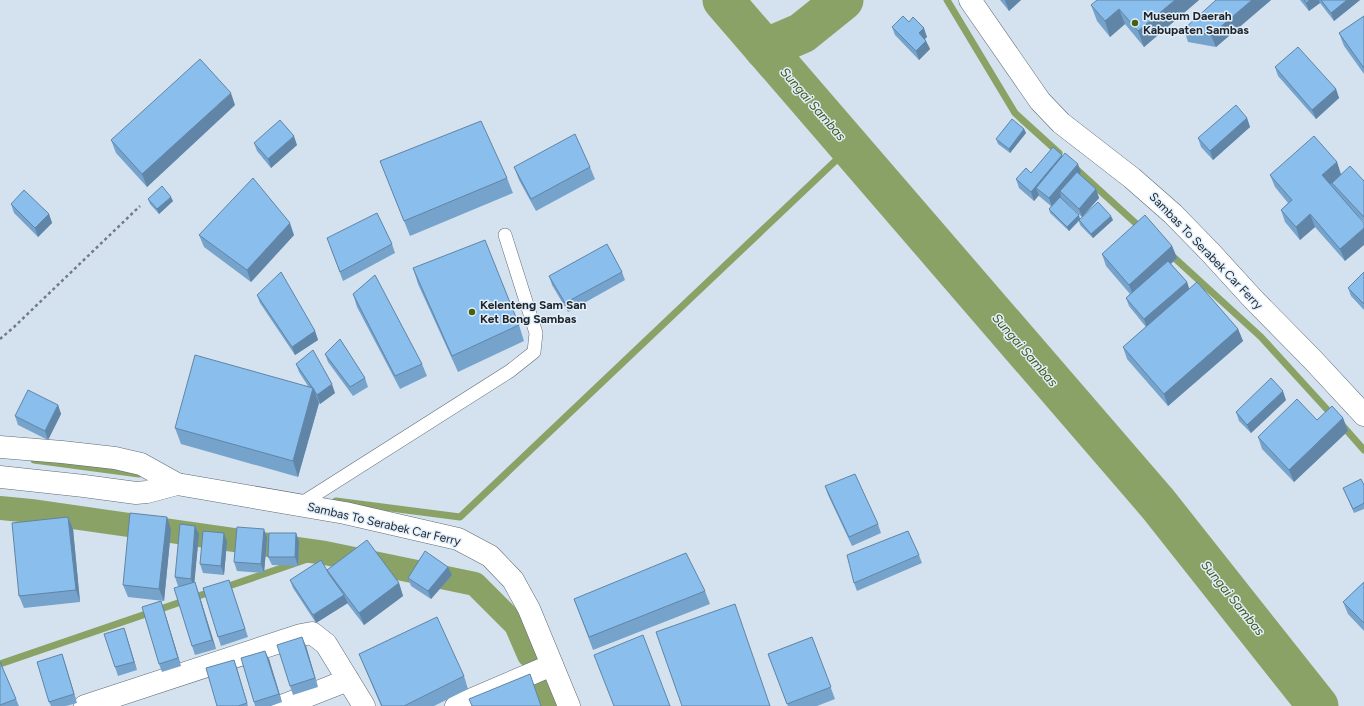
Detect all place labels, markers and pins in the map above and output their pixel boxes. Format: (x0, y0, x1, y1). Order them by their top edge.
place label: Museum Daerah Kabupaten Sambas (1143, 9, 1249, 37)
marker: Museum Daerah Kabupaten Sambas (1130, 18, 1140, 28)
place label: Kelenteng Sam San Ket Bong Sambas (480, 298, 587, 326)
marker: Kelenteng Sam San Ket Bong Sambas (467, 307, 477, 317)

